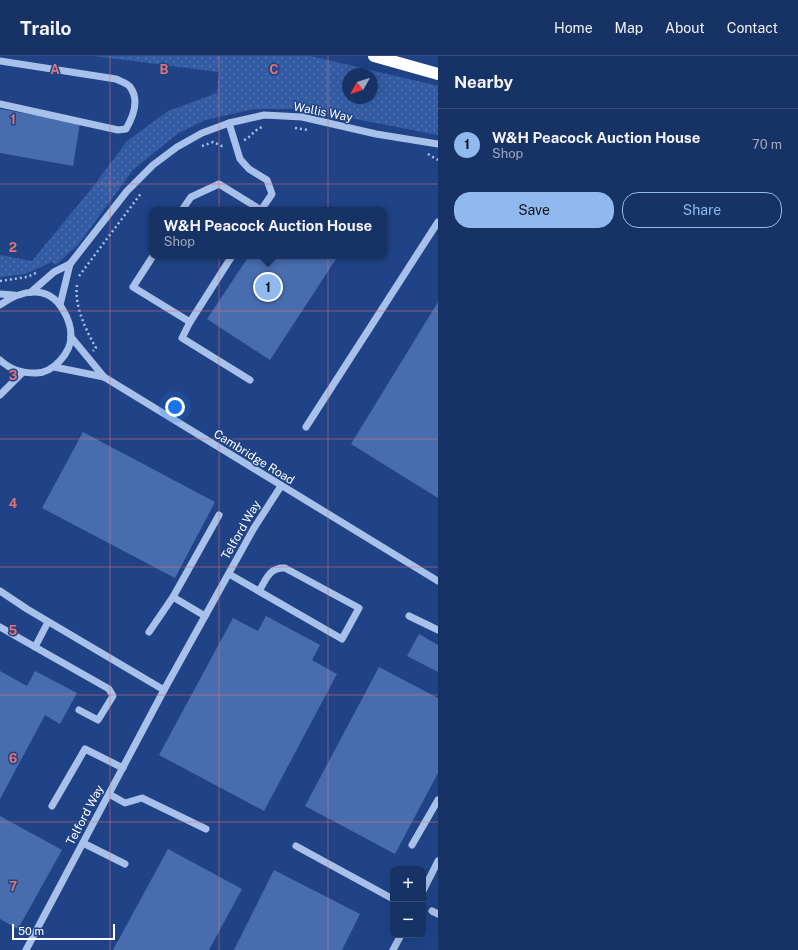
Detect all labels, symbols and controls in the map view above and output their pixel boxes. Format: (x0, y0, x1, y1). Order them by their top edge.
text: Trailo (20, 17, 72, 39)
text: Home (554, 20, 593, 36)
text: Map (615, 20, 643, 36)
text: About (665, 20, 705, 36)
text: Contact (727, 20, 778, 36)
text: A (50, 62, 60, 77)
text: B (160, 62, 169, 77)
text: C (269, 62, 279, 77)
north arrow (342, 68, 378, 104)
text: Nearby (454, 72, 513, 92)
street label: Wallis Way (292, 99, 354, 125)
text: 1 (10, 112, 16, 127)
text: W&H Peacock Auction House (492, 129, 700, 146)
text: 1 (464, 137, 470, 152)
text: 70 m (752, 137, 782, 152)
text: Shop (492, 146, 523, 161)
button: Save (454, 192, 614, 228)
button: Share (622, 192, 782, 228)
popup (149, 207, 387, 259)
text: W&H Peacock Auction House (164, 217, 372, 234)
text: Shop (164, 234, 195, 249)
text: 2 (9, 240, 17, 255)
pin: 1 (255, 272, 281, 302)
text: 3 (9, 368, 18, 383)
your location (165, 397, 185, 417)
street label: Cambridge Road (211, 427, 297, 487)
text: 4 (9, 496, 18, 511)
street label: Telford Way (218, 497, 264, 562)
text: 5 (9, 623, 18, 638)
text: 6 (9, 751, 18, 766)
street label: Telford Way (63, 782, 107, 847)
map controls (390, 866, 426, 938)
button: + (390, 866, 426, 902)
text: 7 (9, 879, 17, 894)
button: − (390, 902, 426, 938)
scale bar (12, 922, 115, 941)
text: 50 m (18, 925, 44, 937)

